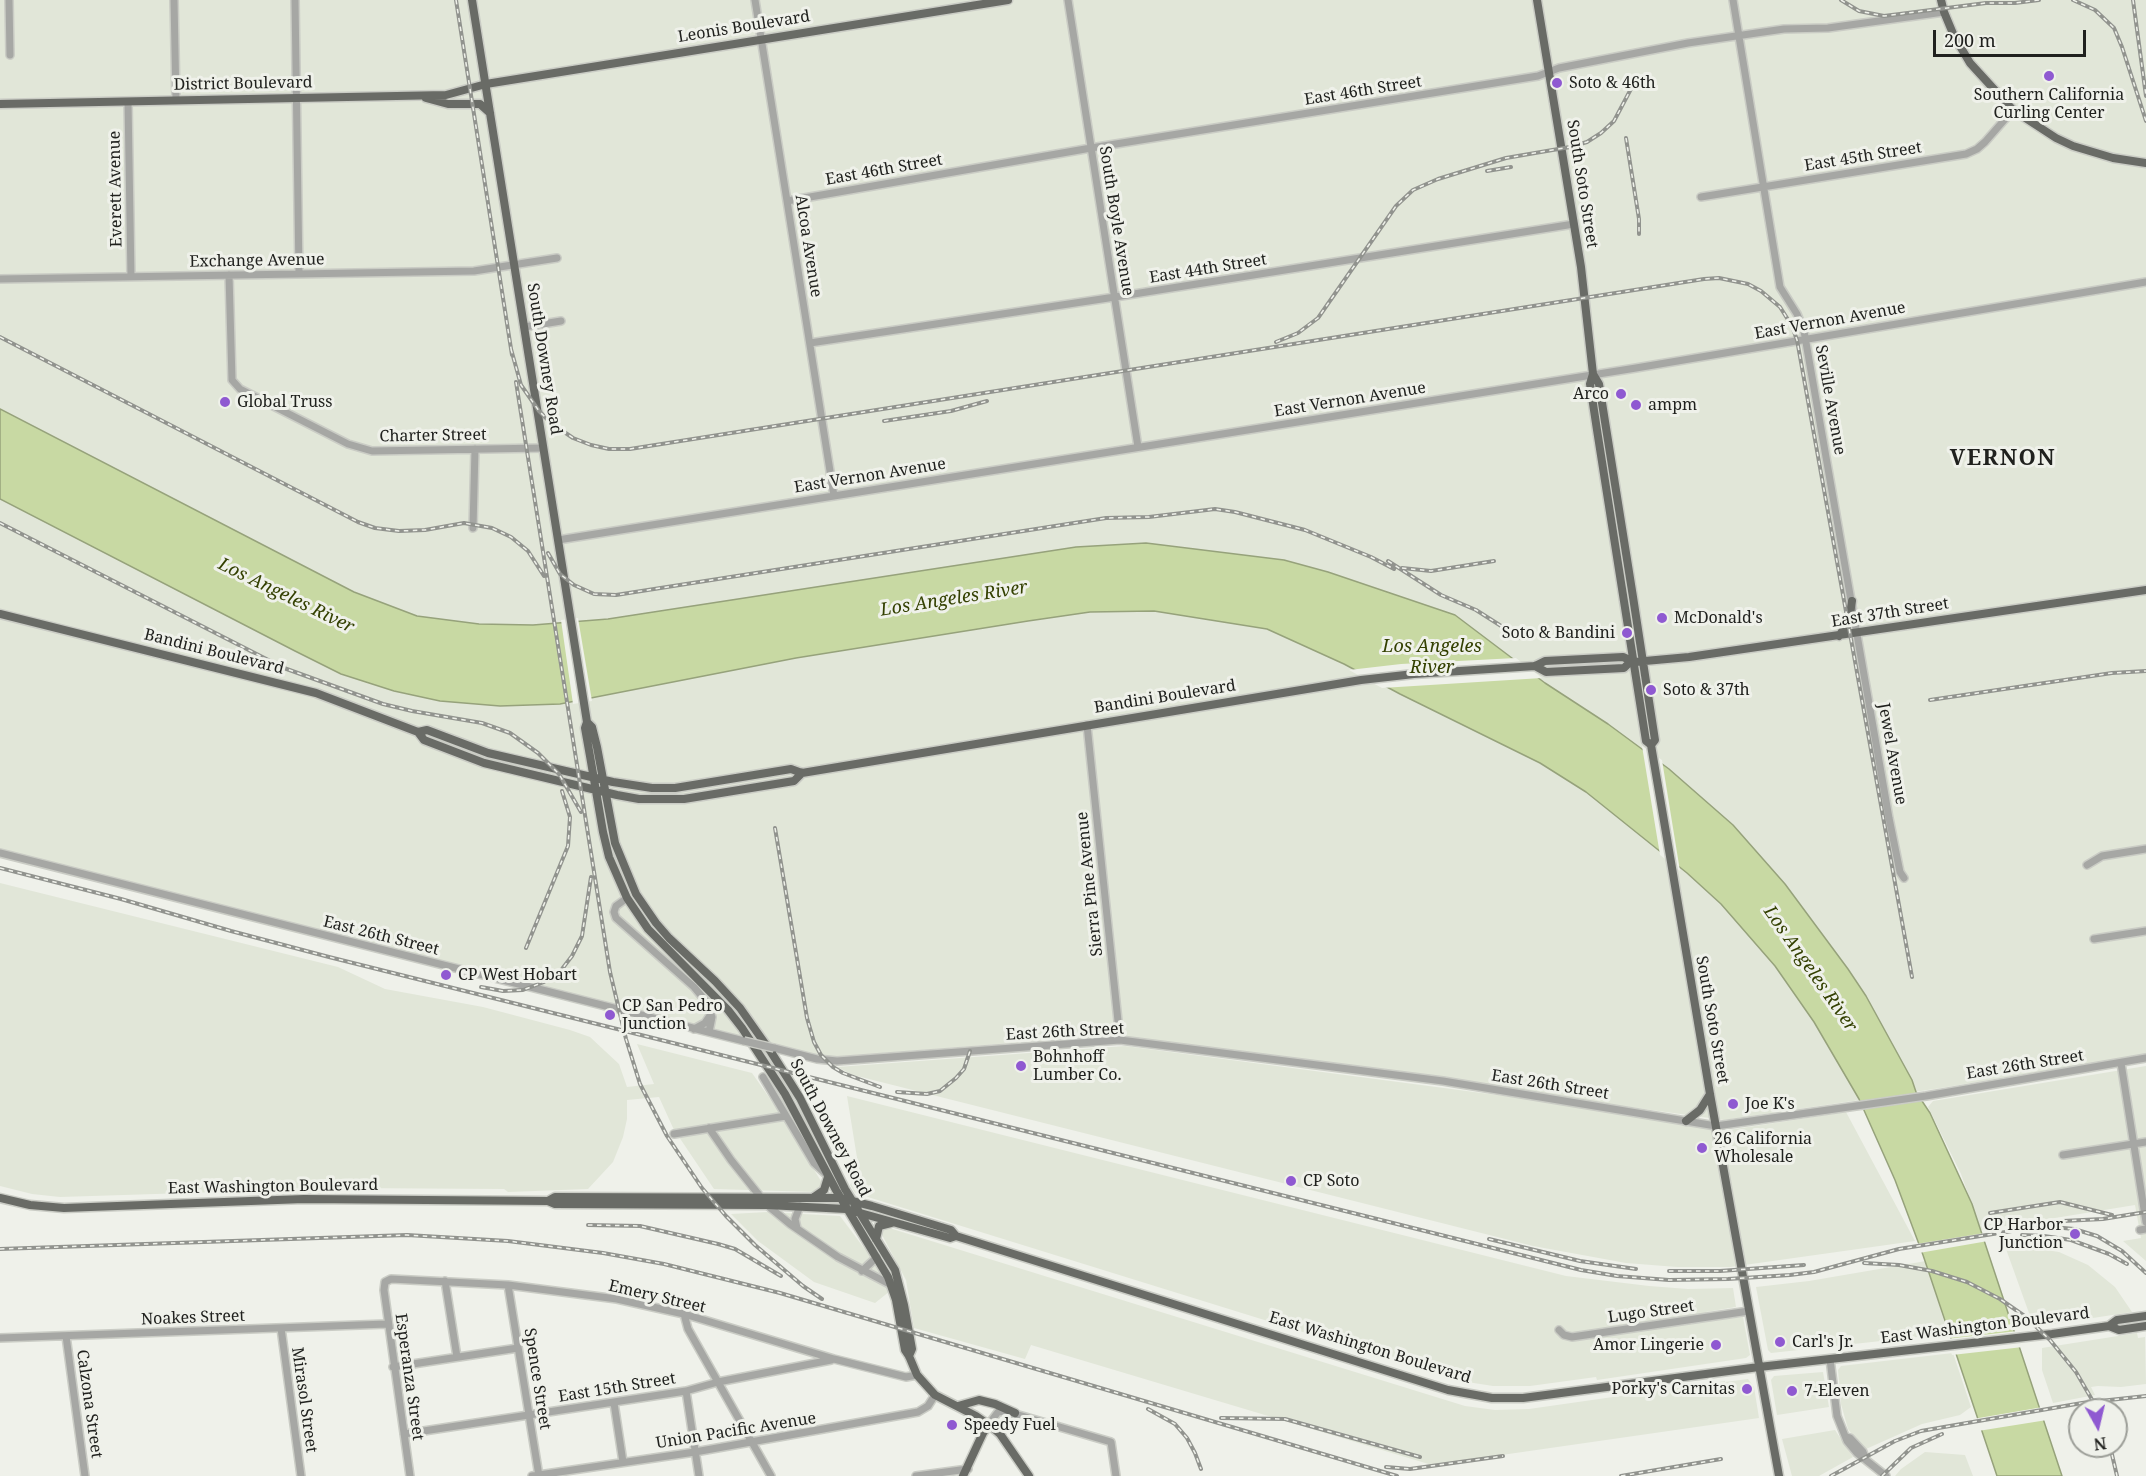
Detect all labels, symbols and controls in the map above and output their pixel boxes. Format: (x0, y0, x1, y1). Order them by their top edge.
street label: Leonis Boulevard (677, 7, 811, 47)
scale bar (1936, 18, 2089, 56)
text: 200 m (1944, 28, 1996, 52)
marker: Southern California Curling Center (2042, 69, 2056, 83)
street label: East 46th Street (1303, 72, 1423, 110)
street label: District Boulevard (173, 73, 313, 95)
place label: Soto & 46th (1569, 73, 1656, 93)
marker: Soto & 46th (1550, 76, 1564, 90)
place label: Southern California Curling Center (1974, 85, 2124, 123)
street label: South Soto Street (1562, 118, 1602, 250)
street label: Everett Avenue (105, 131, 127, 247)
street label: East 45th Street (1803, 138, 1923, 176)
street label: South Boyle Avenue (1095, 145, 1137, 297)
street label: East 46th Street (824, 150, 944, 190)
street label: Alcoa Avenue (790, 193, 826, 299)
street label: Exchange Avenue (189, 250, 325, 272)
street label: East 44th Street (1148, 250, 1268, 288)
street label: South Downey Road (523, 282, 565, 436)
street label: East Vernon Avenue (1753, 298, 1907, 344)
street label: Seville Avenue (1811, 343, 1849, 457)
street label: East Vernon Avenue (1273, 379, 1427, 421)
place label: Arco (1573, 384, 1609, 404)
marker: Arco (1614, 387, 1628, 401)
place label: Global Truss (237, 392, 333, 412)
marker: Global Truss (218, 395, 232, 409)
place label: ampm (1648, 395, 1697, 415)
marker: ampm (1629, 398, 1643, 412)
street label: Charter Street (379, 425, 487, 447)
district label: VERNON (1950, 446, 2056, 472)
street label: East Vernon Avenue (793, 455, 947, 497)
water label: Los Angeles River (214, 554, 358, 638)
water label: Los Angeles River (879, 577, 1029, 621)
street label: East 37th Street (1830, 594, 1950, 632)
place label: McDonald's (1674, 608, 1763, 628)
marker: McDonald's (1655, 611, 1669, 625)
place label: Soto & Bandini (1502, 623, 1615, 643)
street label: Bandini Boulevard (142, 625, 286, 679)
marker: Soto & Bandini (1620, 626, 1634, 640)
water label: Los Angeles River (1382, 636, 1482, 678)
street label: Bandini Boulevard (1093, 676, 1237, 718)
place label: Soto & 37th (1663, 680, 1750, 700)
marker: Soto & 37th (1644, 683, 1658, 697)
street label: Jewel Avenue (1874, 702, 1910, 806)
street label: Sierra Pine Avenue (1073, 811, 1107, 957)
water label: Los Angeles River (1759, 902, 1861, 1036)
street label: East 26th Street (321, 912, 441, 960)
street label: South Soto Street (1691, 955, 1733, 1085)
place label: CP West Hobart (458, 965, 577, 985)
marker: CP West Hobart (439, 968, 453, 982)
place label: CP San Pedro Junction (622, 996, 723, 1034)
marker: CP San Pedro Junction (603, 1008, 617, 1022)
street label: East 26th Street (1005, 1019, 1125, 1045)
street label: East 26th Street (1965, 1046, 2085, 1084)
place label: Bohnhoff Lumber Co. (1033, 1047, 1121, 1085)
street label: South Downey Road (786, 1056, 874, 1200)
marker: Bohnhoff Lumber Co. (1014, 1059, 1028, 1073)
street label: East 26th Street (1490, 1066, 1610, 1104)
place label: Joe K's (1745, 1094, 1795, 1114)
marker: Joe K's (1726, 1097, 1740, 1111)
place label: 26 California Wholesale (1714, 1129, 1812, 1167)
marker: 26 California Wholesale (1695, 1141, 1709, 1155)
place label: CP Soto (1303, 1171, 1359, 1191)
marker: CP Soto (1284, 1174, 1298, 1188)
street label: East Washington Boulevard (168, 1176, 378, 1198)
place label: CP Harbor Junction (1984, 1215, 2063, 1253)
marker: CP Harbor Junction (2068, 1227, 2082, 1241)
street label: Emery Street (607, 1277, 707, 1317)
street label: Lugo Street (1607, 1296, 1695, 1328)
street label: East Washington Boulevard (1879, 1304, 2091, 1348)
street label: Noakes Street (141, 1307, 245, 1329)
street label: East Washington Boulevard (1267, 1308, 1473, 1388)
street label: Esperanza Street (391, 1312, 427, 1442)
street label: Spence Street (519, 1327, 555, 1431)
place label: Carl's Jr. (1792, 1332, 1853, 1352)
place label: Amor Lingerie (1593, 1335, 1704, 1355)
marker: Carl's Jr. (1773, 1335, 1787, 1349)
marker: Amor Lingerie (1709, 1338, 1723, 1352)
street label: Mirasol Street (287, 1346, 321, 1454)
street label: Calzona Street (72, 1349, 106, 1459)
street label: East 15th Street (557, 1369, 677, 1407)
place label: Porky's Carnitas (1612, 1379, 1735, 1399)
place label: 7-Eleven (1804, 1381, 1870, 1401)
marker: Porky's Carnitas (1740, 1382, 1754, 1396)
marker: 7-Eleven (1785, 1384, 1799, 1398)
north arrow (2068, 1398, 2128, 1458)
street label: Union Pacific Avenue (654, 1409, 818, 1453)
place label: Speedy Fuel (964, 1415, 1056, 1435)
marker: Speedy Fuel (945, 1418, 959, 1432)
text: N (2092, 1432, 2108, 1456)

